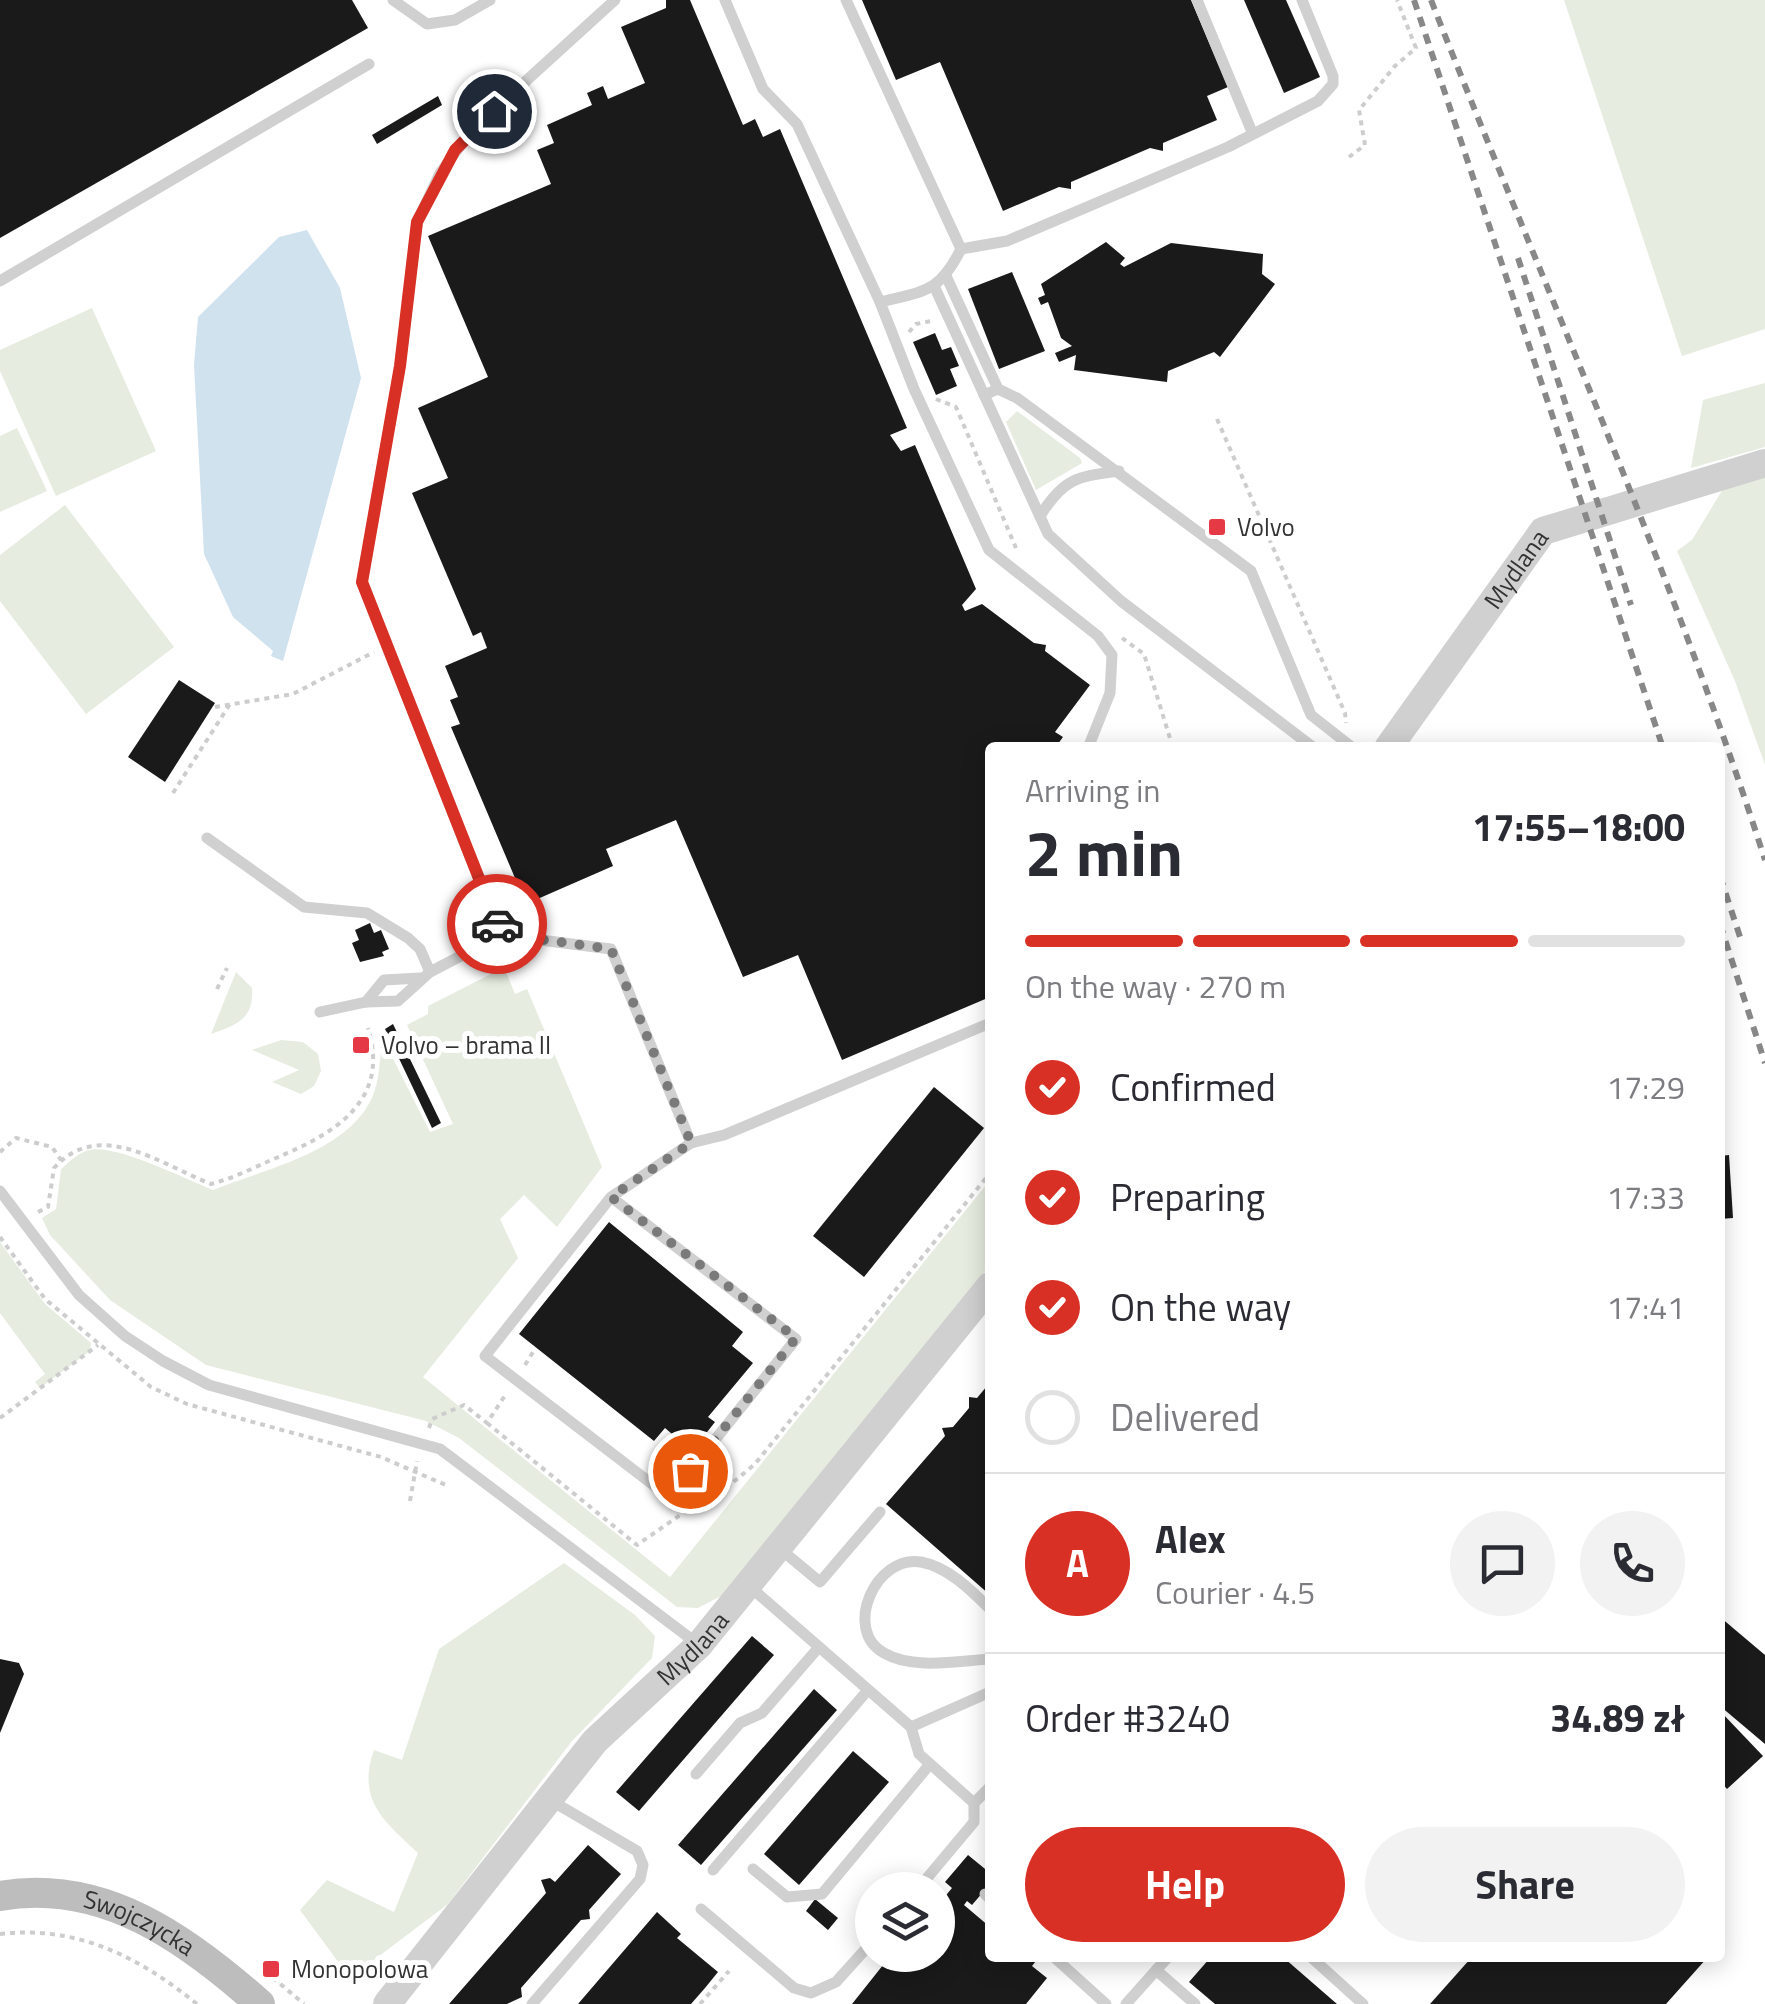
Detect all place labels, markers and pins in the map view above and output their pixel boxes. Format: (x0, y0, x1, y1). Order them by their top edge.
pin (452, 69, 537, 154)
place label: Volvo (1237, 508, 1295, 546)
marker: Volvo (1206, 516, 1228, 538)
place label: Volvo – brama II (381, 1026, 551, 1064)
marker: Volvo – brama II (350, 1034, 372, 1056)
pin (648, 1429, 733, 1514)
place label: Monopolowa (291, 1950, 429, 1988)
marker: Monopolowa (260, 1958, 282, 1980)

